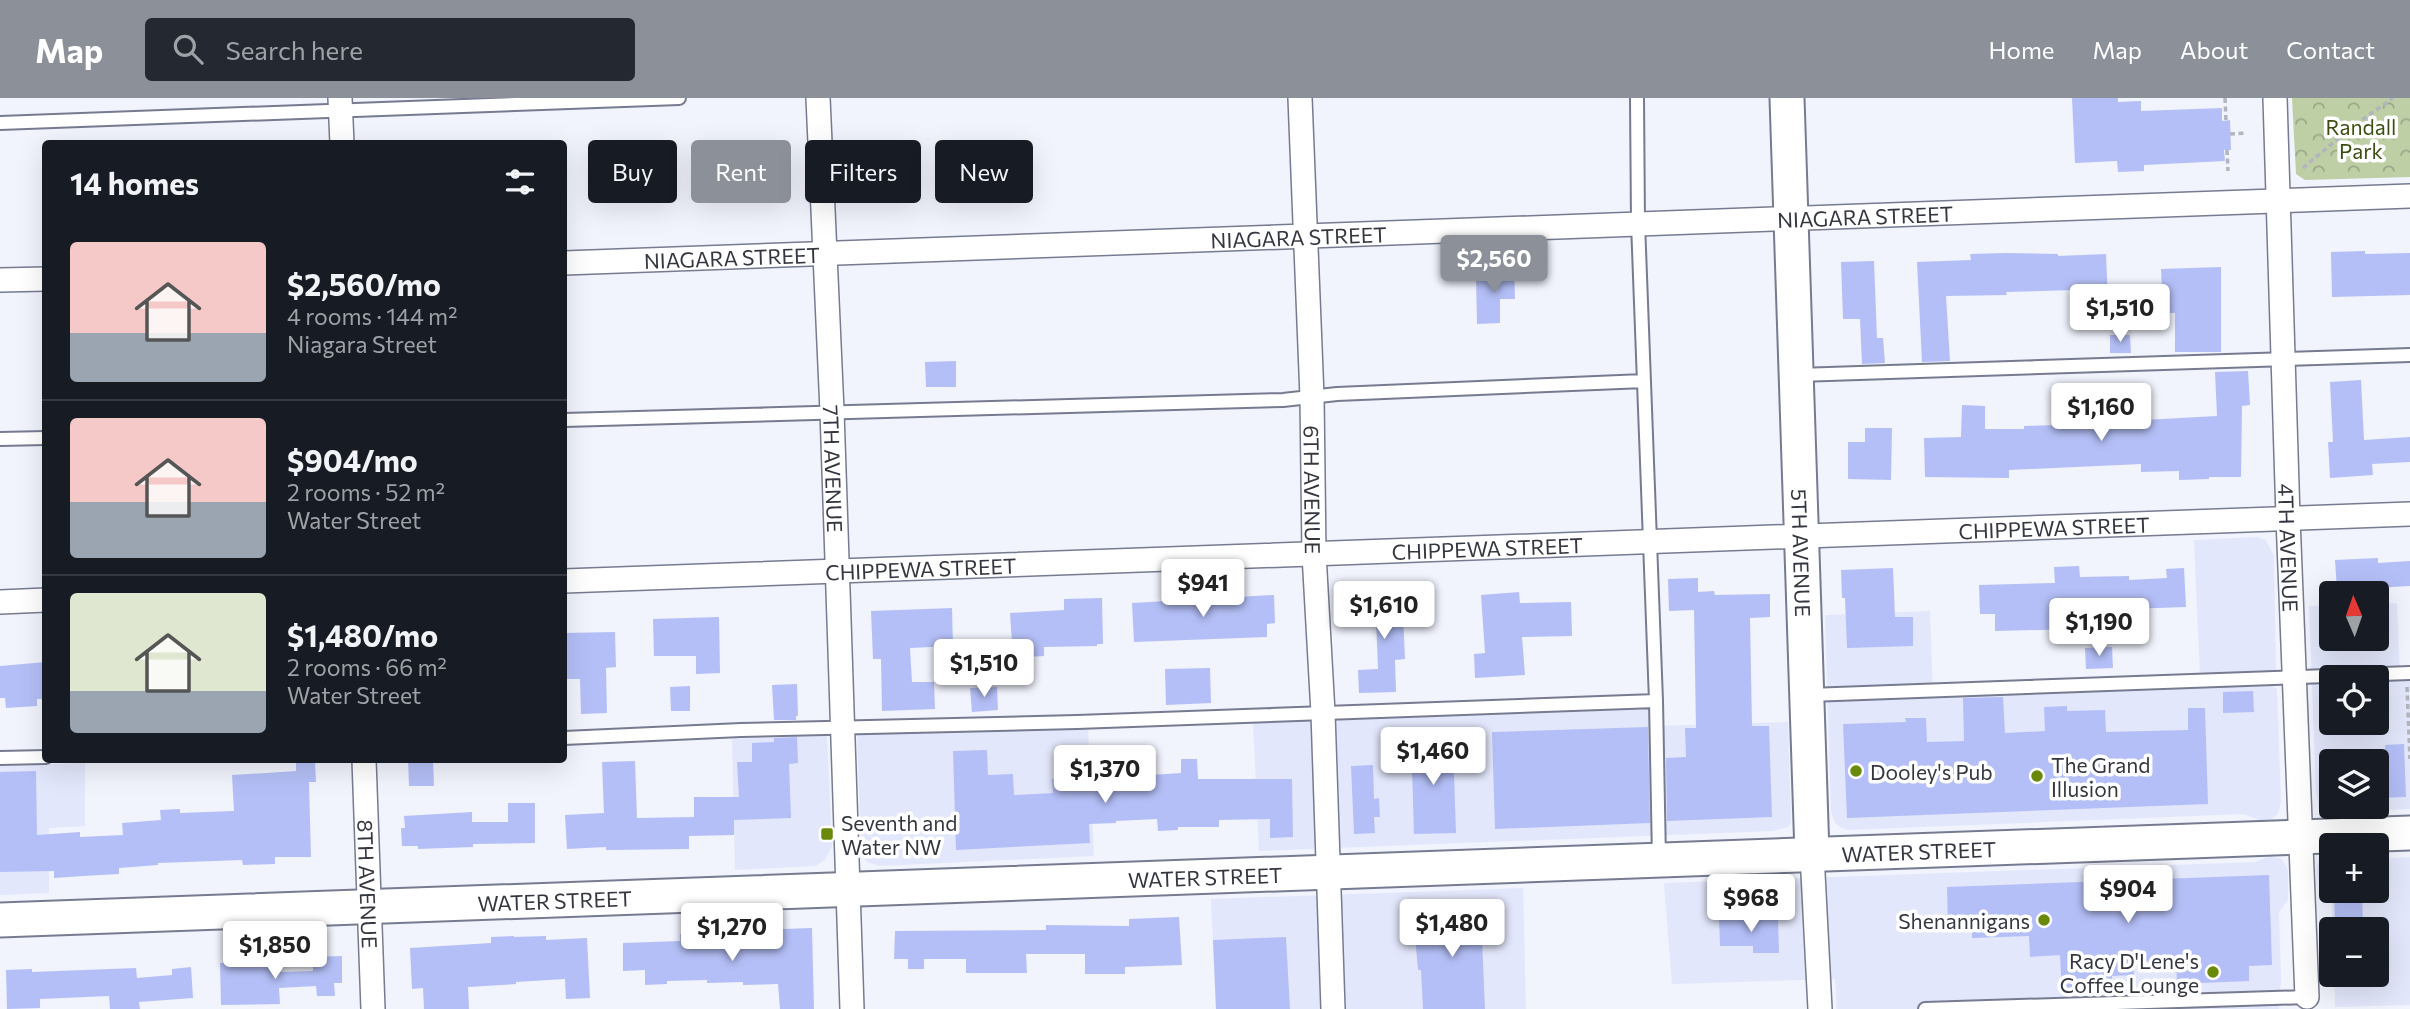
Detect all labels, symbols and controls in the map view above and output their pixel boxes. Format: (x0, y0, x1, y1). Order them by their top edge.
search box (145, 18, 635, 81)
text: Map (35, 29, 103, 70)
icon: search (169, 30, 207, 68)
text: Search here (225, 34, 363, 65)
text: Home (1989, 35, 2055, 64)
text: Map (2093, 35, 2142, 64)
text: About (2180, 35, 2248, 64)
text: Contact (2286, 35, 2375, 64)
park label: Randall Park (2326, 114, 2396, 163)
chip: Buy (588, 140, 677, 203)
chip: Rent (691, 140, 791, 203)
chip: Filters (805, 140, 921, 203)
chip: New (935, 140, 1033, 203)
icon: filters (501, 163, 539, 201)
text: 14 homes (70, 164, 199, 201)
street label: NIAGARA STREET (1777, 200, 1954, 231)
street label: NIAGARA STREET (1210, 221, 1387, 252)
pin: $2,560 (1437, 236, 1551, 295)
street label: NIAGARA STREET (643, 241, 820, 273)
text: $2,560 (1457, 244, 1531, 272)
text: $2,560/mo (287, 265, 441, 302)
icon: home (126, 270, 210, 354)
pin: $1,510 (2063, 285, 2177, 344)
text: $1,510 (2086, 293, 2154, 321)
text: 4 rooms · 144 m² (287, 302, 457, 330)
text: Niagara Street (287, 330, 437, 358)
pin: $1,160 (2044, 384, 2158, 443)
text: $1,160 (2067, 392, 2135, 420)
street label: 7TH AVENUE (819, 404, 849, 533)
street label: 6TH AVENUE (1300, 425, 1327, 554)
text: $904/mo (287, 441, 418, 478)
icon: home (126, 446, 210, 530)
text: 2 rooms · 52 m² (287, 478, 445, 506)
street label: 4TH AVENUE (2274, 483, 2304, 612)
street label: 5TH AVENUE (1787, 488, 1817, 617)
text: Water Street (287, 506, 421, 534)
street label: CHIPPEWA STREET (1958, 511, 2150, 543)
street label: CHIPPEWA STREET (1391, 532, 1583, 563)
street label: CHIPPEWA STREET (825, 552, 1017, 584)
pin: $941 (1162, 560, 1244, 619)
text: $941 (1177, 568, 1229, 596)
north arrow (2319, 581, 2389, 651)
map controls (2319, 581, 2389, 987)
pin: $1,610 (1327, 582, 1441, 641)
text: $1,610 (1350, 590, 1418, 618)
pin: $1,190 (2042, 598, 2156, 658)
text: $1,190 (2065, 607, 2133, 635)
text: $1,480/mo (287, 616, 438, 653)
icon: home (126, 621, 210, 705)
pin: $1,510 (927, 640, 1041, 699)
text: $1,510 (950, 648, 1018, 676)
text: 2 rooms · 66 m² (287, 653, 447, 681)
button: locate (2319, 665, 2389, 735)
text: Water Street (287, 681, 421, 709)
pin: $1,460 (1376, 728, 1490, 787)
text: $1,460 (1397, 736, 1469, 764)
pin: $1,370 (1048, 746, 1162, 805)
button: layers (2319, 749, 2389, 819)
place label: The Grand Illusion (2051, 752, 2150, 801)
text: $1,370 (1070, 754, 1140, 782)
place label: Dooley's Pub (1870, 759, 1993, 784)
marker: Dooley's Pub (1848, 763, 1864, 779)
marker: The Grand Illusion (2029, 768, 2045, 784)
place label: Seventh and Water NW (841, 810, 957, 859)
street label: 8TH AVENUE (354, 819, 383, 949)
marker: Seventh and Water NW (819, 826, 835, 842)
button: + (2319, 833, 2389, 903)
street label: WATER STREET (1841, 835, 1996, 866)
street label: WATER STREET (1127, 861, 1283, 892)
pin: $904 (2087, 866, 2169, 925)
pin: $968 (1710, 874, 1792, 934)
text: $904 (2100, 874, 2156, 902)
text: $968 (1723, 883, 1779, 911)
street label: WATER STREET (477, 885, 632, 915)
pin: $1,480 (1395, 900, 1509, 959)
pin: $1,270 (675, 904, 789, 963)
text: $1,480 (1416, 908, 1488, 936)
place label: Shenannigans (1898, 908, 2030, 933)
text: $1,270 (697, 912, 767, 940)
marker: Shenannigans (2036, 912, 2052, 928)
button: − (2319, 917, 2389, 987)
pin: $1,850 (218, 922, 332, 981)
text: $1,850 (239, 930, 311, 958)
place label: Racy D'Lene's Coffee Lounge (2060, 948, 2199, 997)
marker: Racy D'Lene's Coffee Lounge (2205, 964, 2221, 980)

